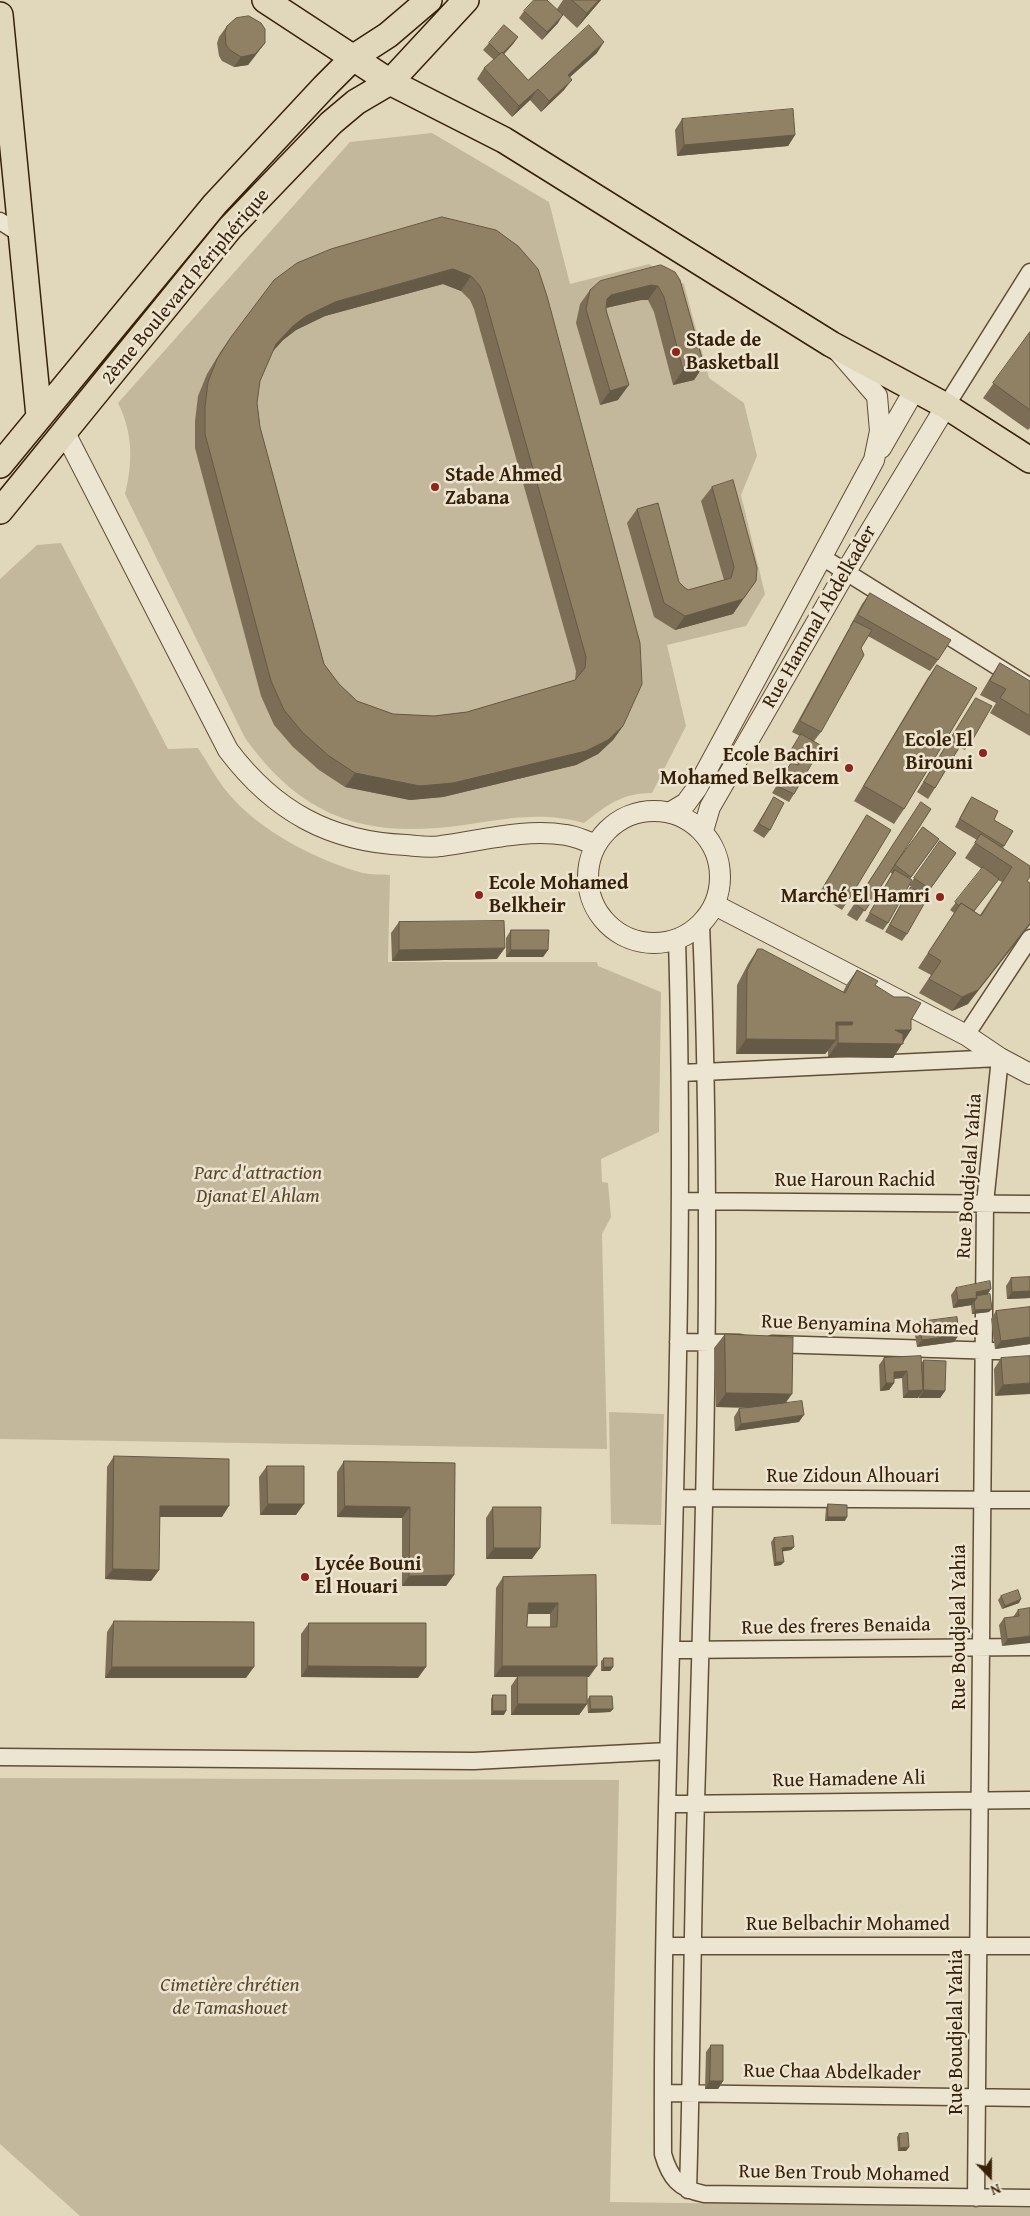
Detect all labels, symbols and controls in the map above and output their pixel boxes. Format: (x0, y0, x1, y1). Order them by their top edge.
street label: 2ème Boulevard Périphérique (97, 184, 275, 390)
place label: Stade de Basketball (686, 329, 779, 376)
marker: Stade de Basketball (670, 346, 682, 358)
place label: Stade Ahmed Zabana (445, 464, 562, 511)
marker: Stade Ahmed Zabana (429, 481, 441, 493)
street label: Rue Hammal Abdelkader (758, 521, 882, 713)
place label: Ecole El Birouni (905, 729, 973, 776)
place label: Ecole Bachiri Mohamed Belkacem (660, 744, 839, 791)
marker: Ecole El Birouni (977, 747, 989, 759)
marker: Ecole Bachiri Mohamed Belkacem (843, 762, 855, 774)
place label: Ecole Mohamed Belkheir (489, 872, 628, 919)
place label: Marché El Hamri (781, 885, 930, 909)
marker: Ecole Mohamed Belkheir (473, 889, 485, 901)
marker: Marché El Hamri (934, 891, 946, 903)
street label: Rue Boudjelal Yahia (952, 1093, 988, 1259)
park label: Parc d'attraction Djanat El Ahlam (194, 1162, 322, 1209)
street label: Rue Haroun Rachid (775, 1169, 935, 1193)
street label: Rue Benyamina Mohamed (761, 1310, 979, 1342)
street label: Rue Zidoun Alhouari (767, 1465, 939, 1489)
street label: Rue Boudjelal Yahia (948, 1544, 972, 1710)
place label: Lycée Bouni El Houari (315, 1553, 421, 1600)
marker: Lycée Bouni El Houari (299, 1571, 311, 1583)
street label: Rue des freres Benaida (741, 1613, 931, 1641)
street label: Rue Hamadene Ali (772, 1767, 926, 1793)
street label: Rue Belbachir Mohamed (746, 1913, 950, 1937)
street label: Rue Boudjelal Yahia (945, 1949, 969, 2115)
park label: Cimetière chrétien de Tamashouet (160, 1974, 300, 2021)
street label: Rue Chaa Abdelkader (743, 2059, 921, 2087)
north arrow (965, 2151, 1015, 2201)
street label: Rue Ben Troub Mohamed (738, 2160, 950, 2188)
text: N (988, 2179, 1004, 2201)

